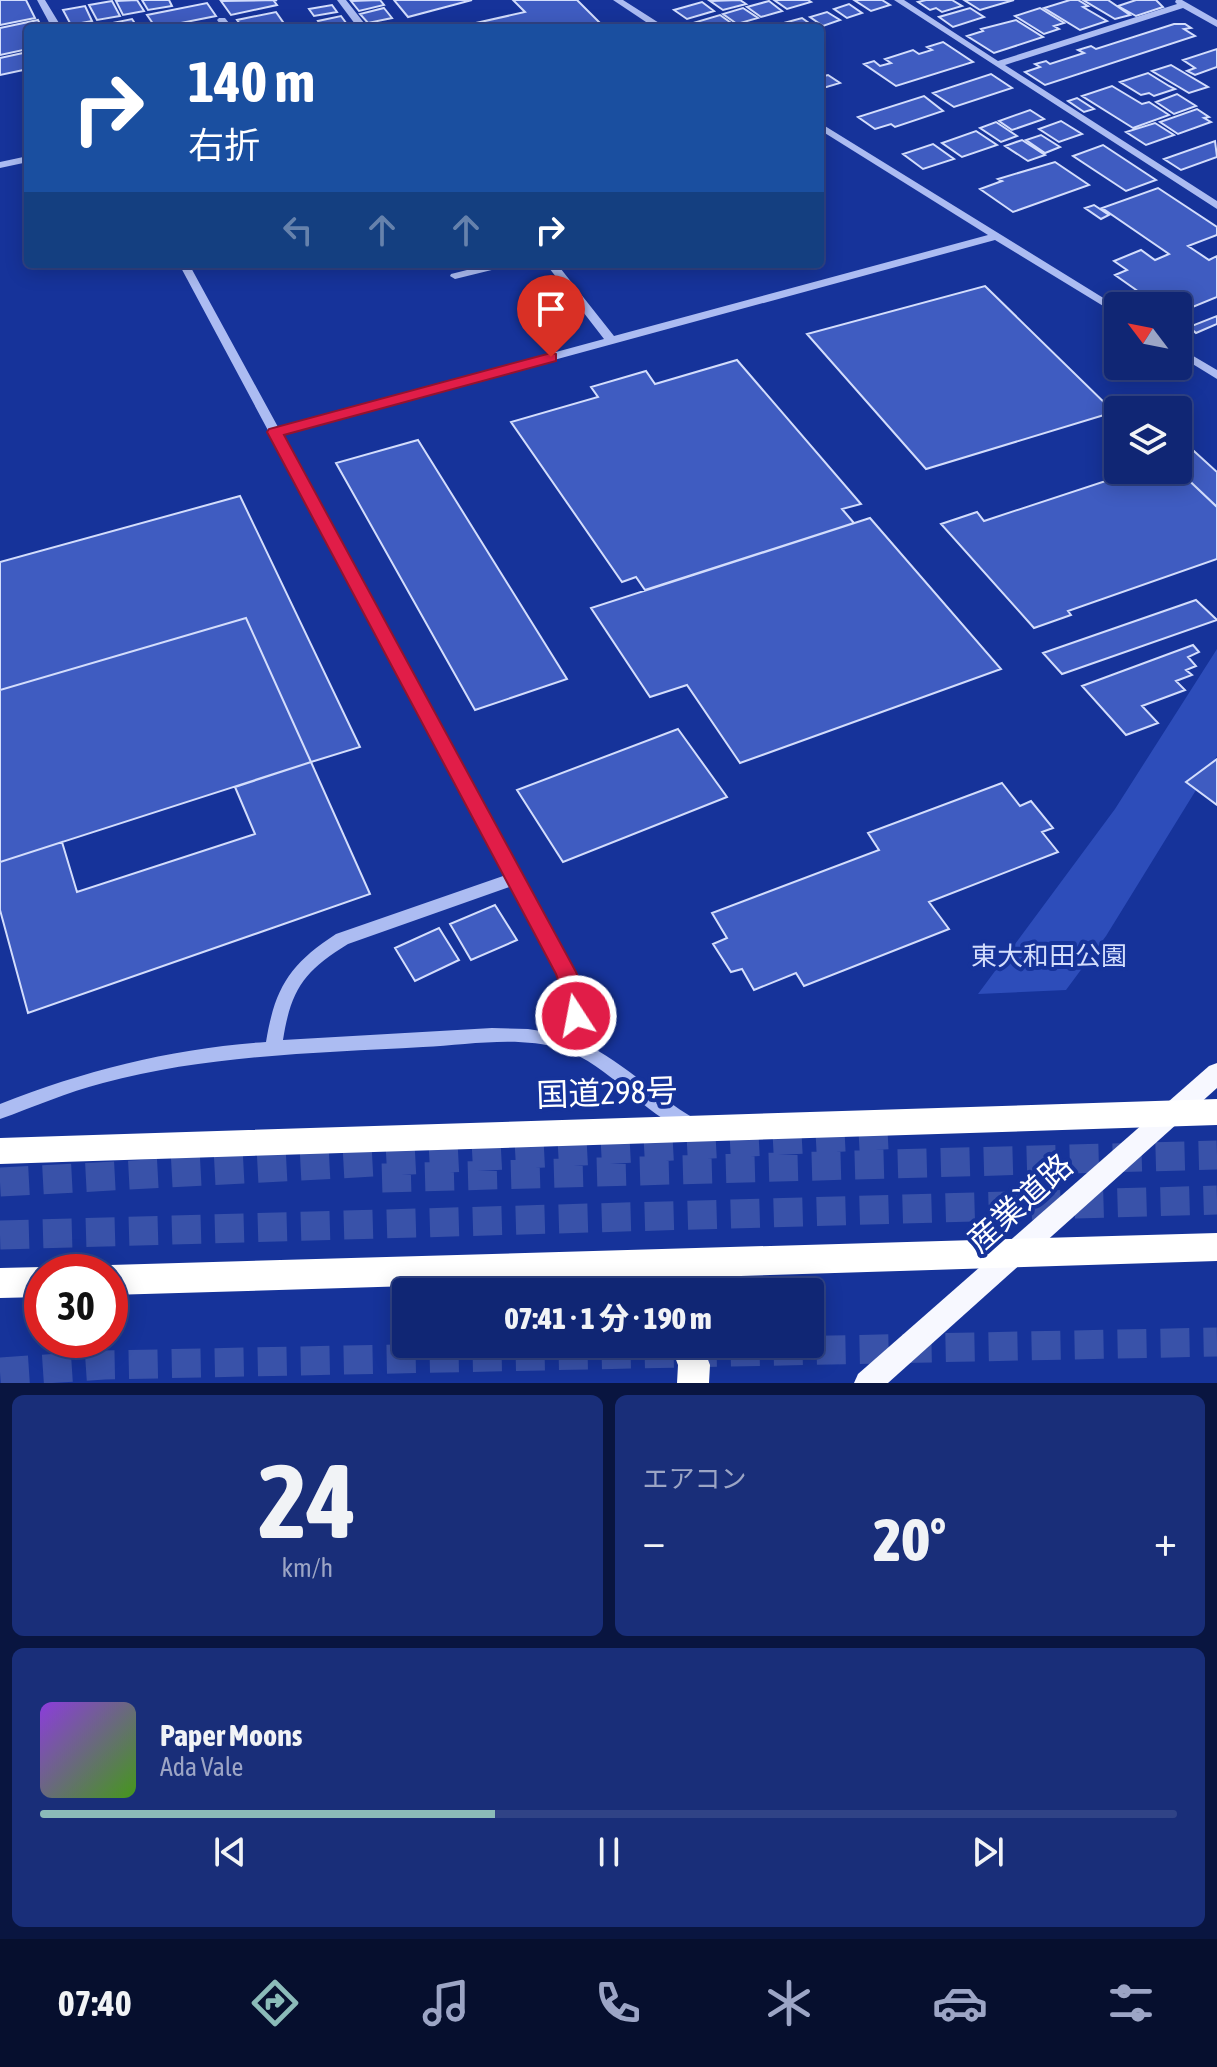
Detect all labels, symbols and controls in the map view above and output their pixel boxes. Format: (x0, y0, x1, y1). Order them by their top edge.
text: 140 m (188, 50, 315, 114)
icon: right (56, 56, 160, 160)
text: 右折 (188, 124, 260, 166)
icon: left (276, 208, 320, 252)
icon: ahead (360, 208, 404, 252)
icon: ahead (444, 208, 488, 252)
icon: right (528, 208, 572, 252)
pin (517, 275, 585, 357)
icon: arrive (529, 287, 573, 331)
north arrow (1104, 292, 1192, 380)
map controls (1104, 292, 1192, 484)
button: layers (1104, 396, 1192, 484)
park label: 東大和田公園 (971, 941, 1127, 971)
position arrow (534, 974, 618, 1058)
street label: 国道298号 (536, 1072, 678, 1113)
street label: 産業道路 (960, 1146, 1080, 1259)
speed limit sign: 30 (24, 1254, 128, 1358)
text: 07:41 · 1 分 · 190 m (504, 1301, 712, 1335)
text: 24 (258, 1441, 356, 1560)
text: エアコン (643, 1464, 747, 1494)
text: 20° (873, 1505, 946, 1574)
text: − (643, 1515, 665, 1565)
text: + (1154, 1515, 1177, 1565)
text: km/h (281, 1553, 333, 1583)
text: Paper Moons (160, 1718, 302, 1752)
text: Ada Vale (160, 1752, 243, 1782)
icon: previous (208, 1830, 252, 1874)
icon: pause (587, 1830, 631, 1874)
icon: next (966, 1830, 1010, 1874)
icon: directions (247, 1975, 303, 2031)
icon: music (418, 1975, 474, 2031)
icon: phone (590, 1975, 646, 2031)
icon: climate (761, 1975, 817, 2031)
icon: car (932, 1975, 988, 2031)
icon: filters (1103, 1975, 1159, 2031)
text: 07:40 (58, 1982, 132, 2024)

